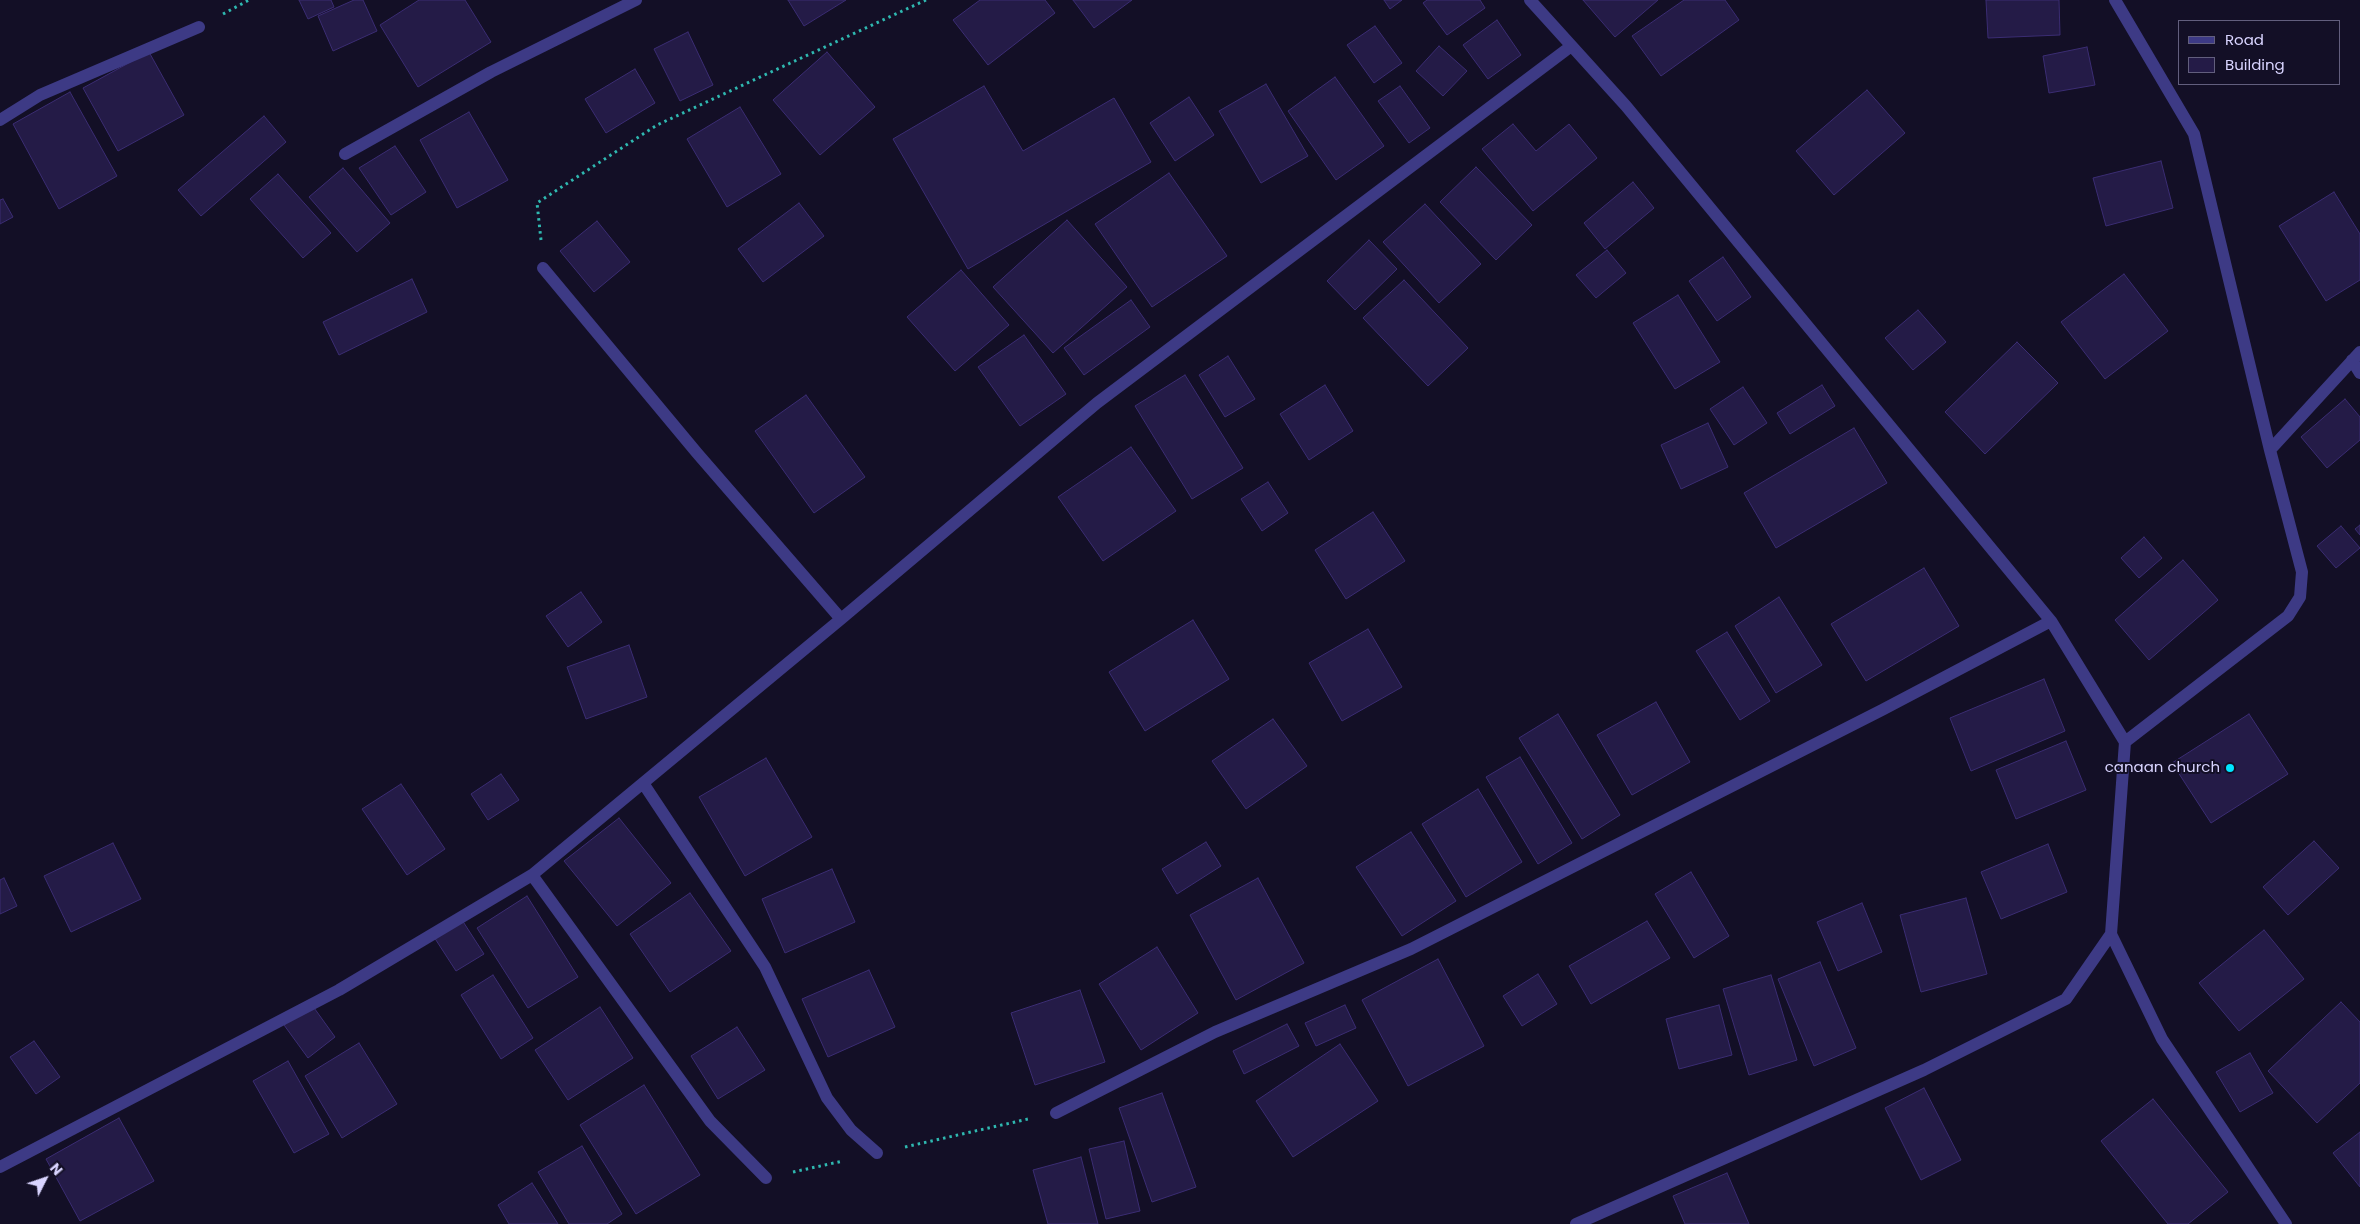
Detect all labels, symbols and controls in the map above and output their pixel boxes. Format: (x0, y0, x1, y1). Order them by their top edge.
legend (2178, 20, 2340, 85)
text: Road (2225, 29, 2264, 50)
text: Building (2225, 54, 2285, 75)
place label: canaan church (2105, 759, 2220, 777)
marker: canaan church (2224, 762, 2236, 774)
north arrow (20, 1154, 70, 1204)
text: N (45, 1159, 67, 1180)

